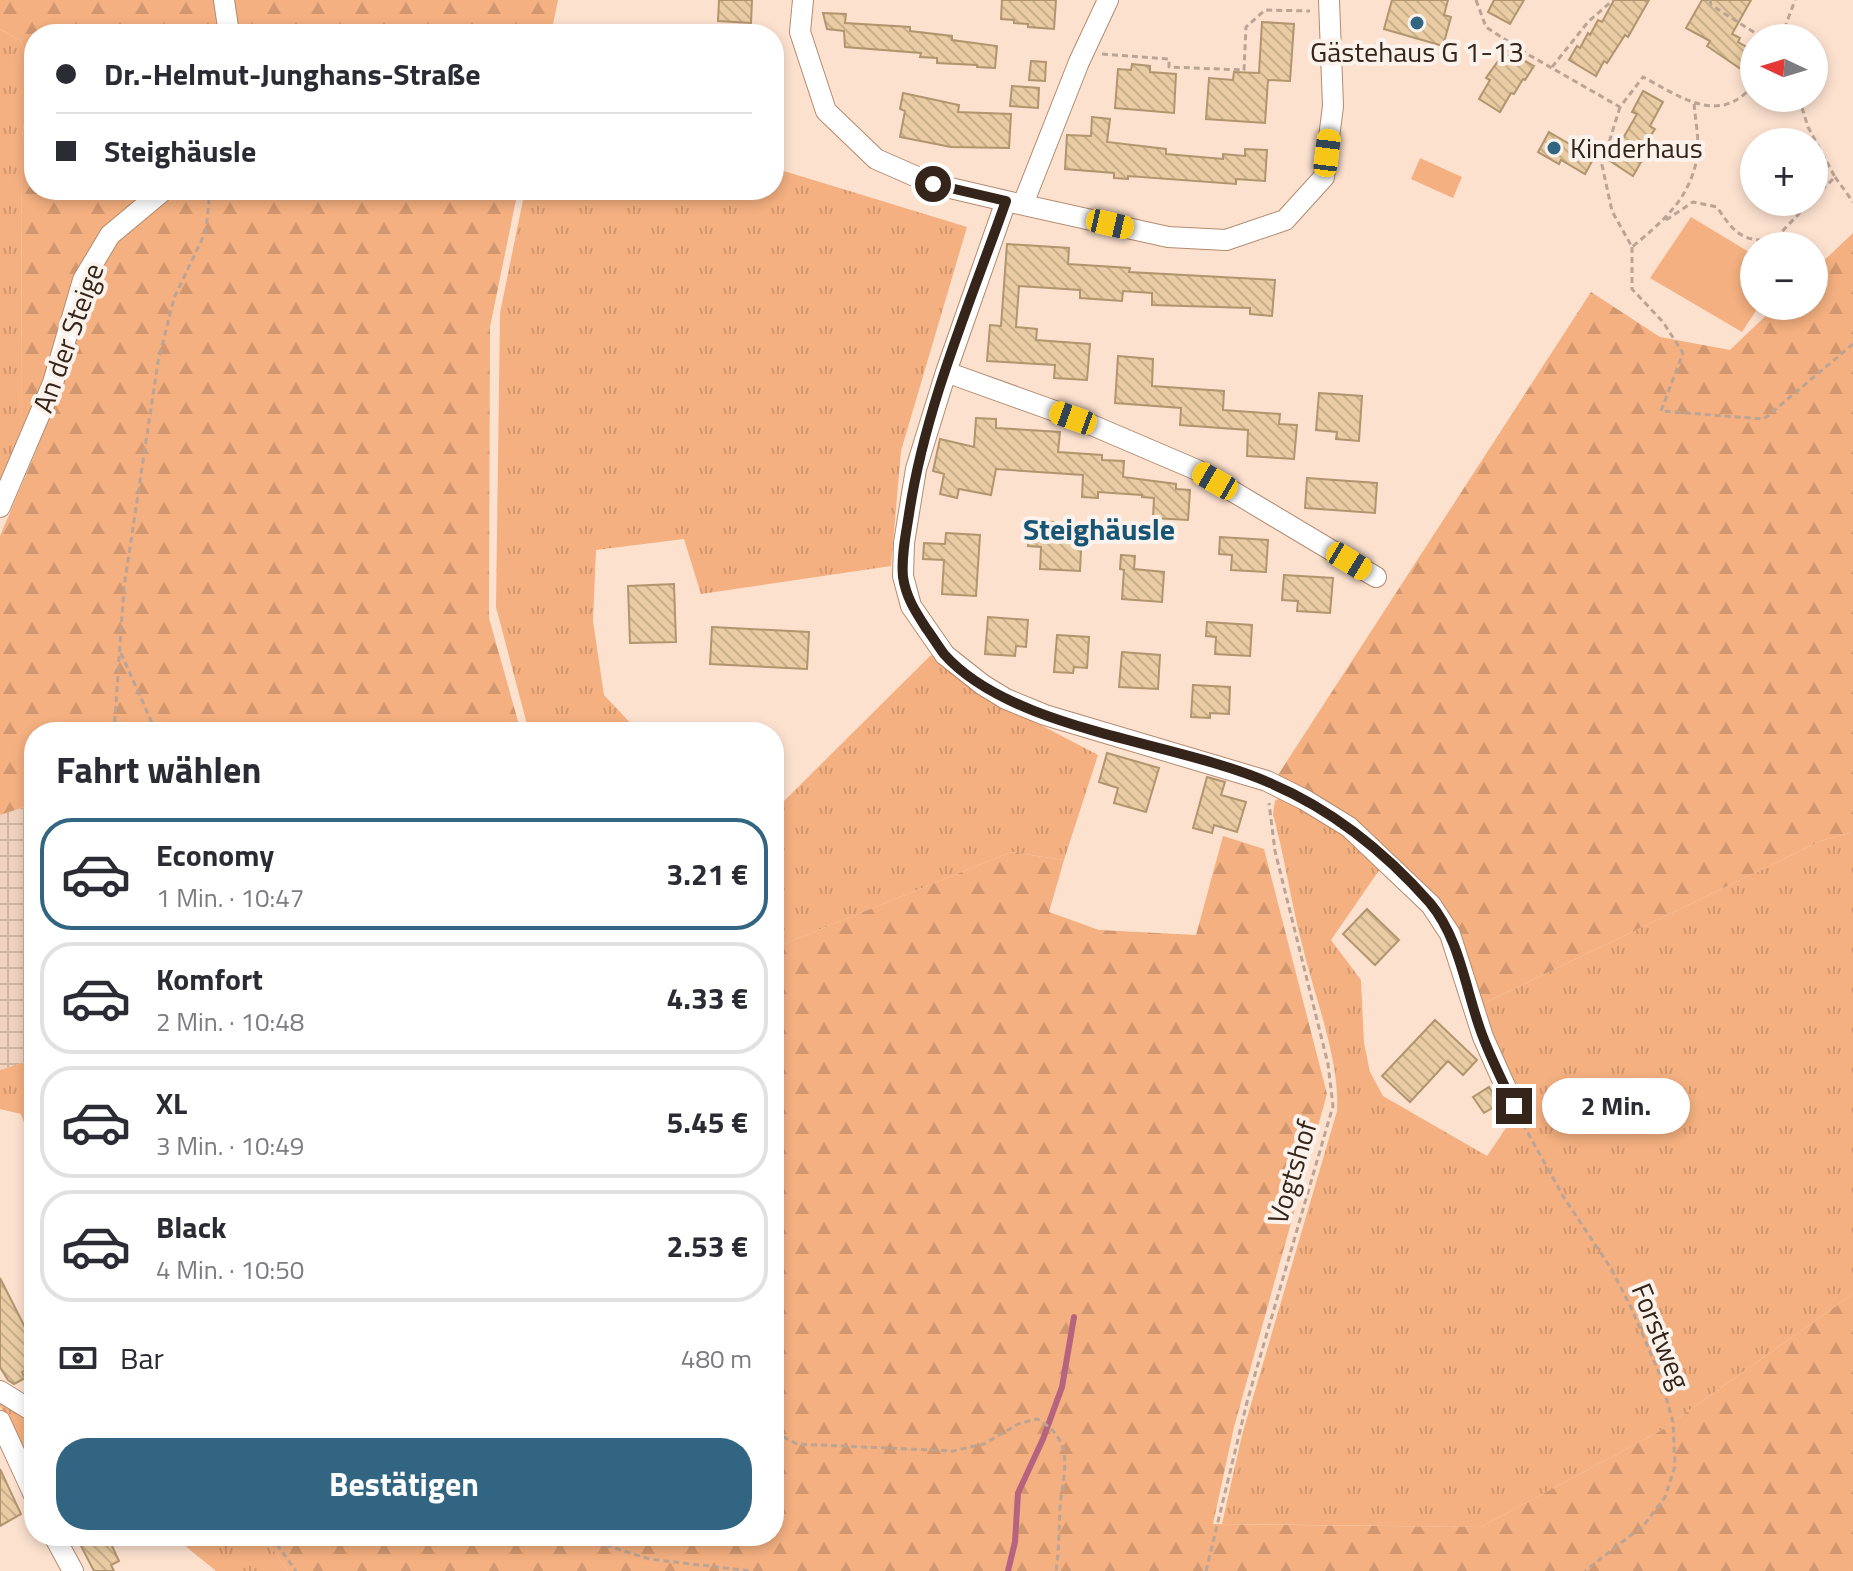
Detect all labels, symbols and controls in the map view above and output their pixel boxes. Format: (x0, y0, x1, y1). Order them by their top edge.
marker: Gästehaus G 1-13 (1408, 14, 1426, 32)
north arrow (1740, 24, 1828, 112)
map controls (1740, 24, 1828, 320)
place label: Gästehaus G 1-13 (1310, 30, 1524, 73)
text: Dr.-Helmut-Junghans-Straße (104, 51, 480, 97)
place label: Kinderhaus (1570, 126, 1703, 169)
text: Steighäusle (104, 128, 256, 174)
car (1312, 128, 1342, 178)
button: + (1740, 128, 1828, 216)
marker: Kinderhaus (1545, 139, 1563, 157)
route start (915, 166, 951, 202)
car (1084, 207, 1136, 241)
button: − (1740, 232, 1828, 320)
street label: An der Steige (21, 257, 114, 419)
car (1046, 399, 1100, 437)
car (1188, 459, 1242, 503)
district label: Steighäusle (1023, 506, 1175, 552)
car (1322, 538, 1376, 584)
text: Fahrt wählen (56, 742, 261, 797)
text: Economy (156, 832, 274, 878)
icon: car (60, 838, 132, 910)
text: 3.21 € (667, 851, 748, 897)
text: 1 Min. · 10:47 (156, 878, 304, 917)
text: Komfort (156, 956, 263, 1002)
icon: car (60, 962, 132, 1034)
text: 4.33 € (667, 975, 748, 1021)
text: 2 Min. · 10:48 (156, 1002, 304, 1041)
callout: 2 Min. (1542, 1078, 1690, 1134)
text: XL (156, 1080, 187, 1126)
icon: car (60, 1086, 132, 1158)
text: 2 Min. (1581, 1086, 1651, 1125)
route end (1496, 1088, 1532, 1124)
text: 5.45 € (667, 1099, 748, 1145)
street label: Vogtshof (1255, 1114, 1328, 1229)
text: 3 Min. · 10:49 (156, 1126, 304, 1165)
text: Black (156, 1204, 227, 1250)
icon: car (60, 1210, 132, 1282)
text: 2.53 € (667, 1223, 748, 1269)
text: 4 Min. · 10:50 (156, 1250, 304, 1289)
street label: Forstweg (1621, 1276, 1702, 1395)
text: Bar (120, 1335, 164, 1381)
icon: cash (56, 1336, 100, 1380)
text: 480 m (681, 1339, 752, 1378)
button: Bestätigen (56, 1438, 752, 1530)

